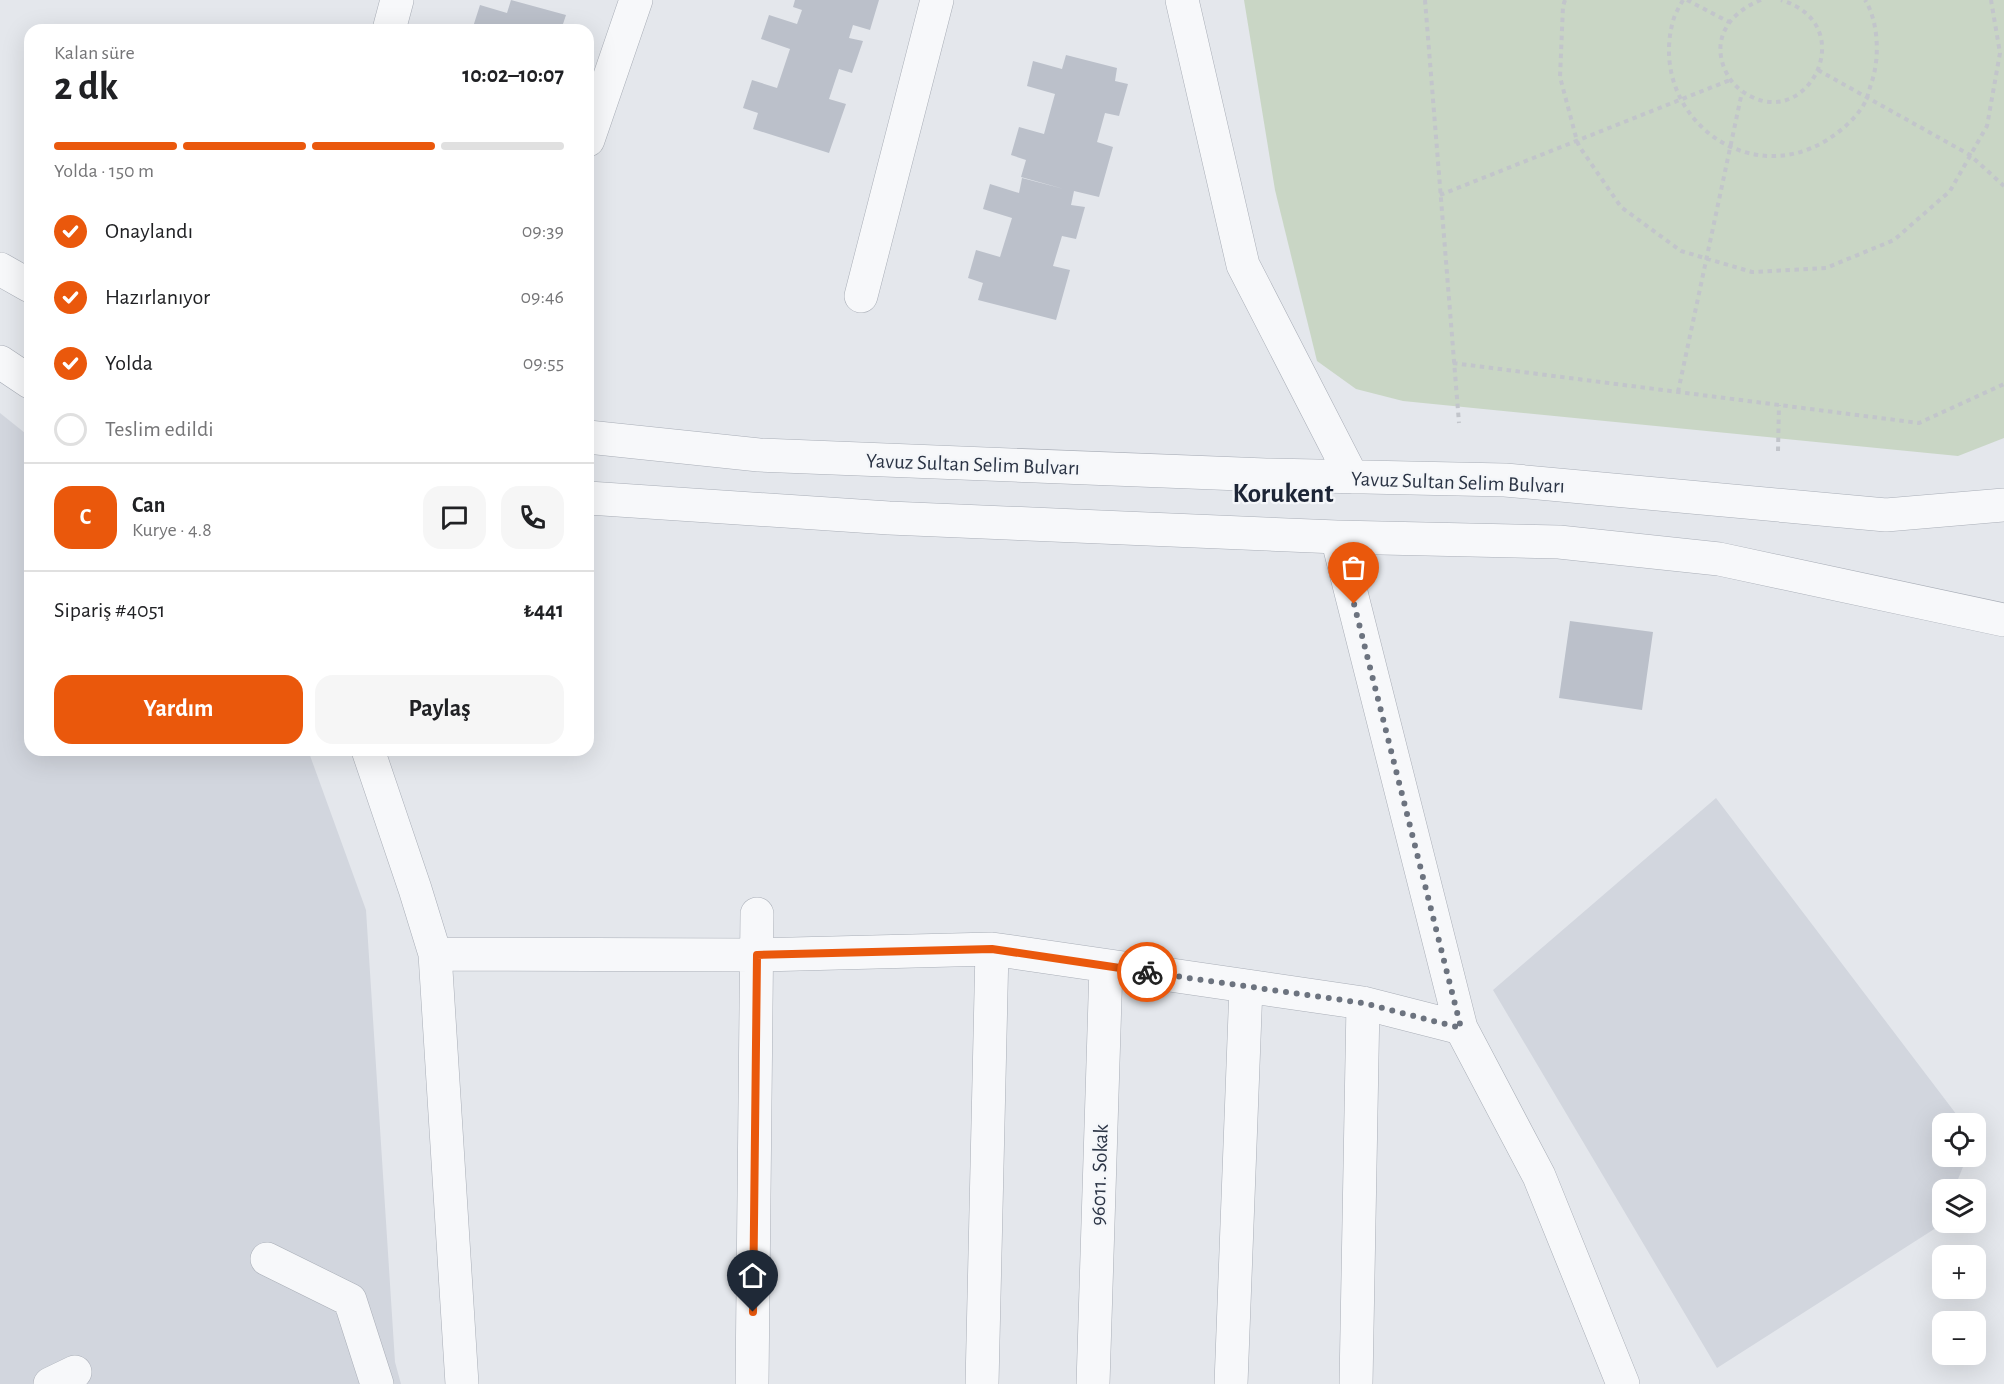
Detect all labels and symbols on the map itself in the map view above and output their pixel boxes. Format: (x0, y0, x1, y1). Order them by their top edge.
street label: Yavuz Sultan Selim Bulvarı (866, 450, 1080, 479)
street label: Yavuz Sultan Selim Bulvarı (1351, 468, 1565, 497)
district label: Korukent (1232, 480, 1334, 507)
pin (1328, 542, 1379, 604)
courier (1117, 942, 1177, 1002)
street label: 96011. Sokak (1087, 1123, 1112, 1226)
pin (727, 1250, 778, 1312)

